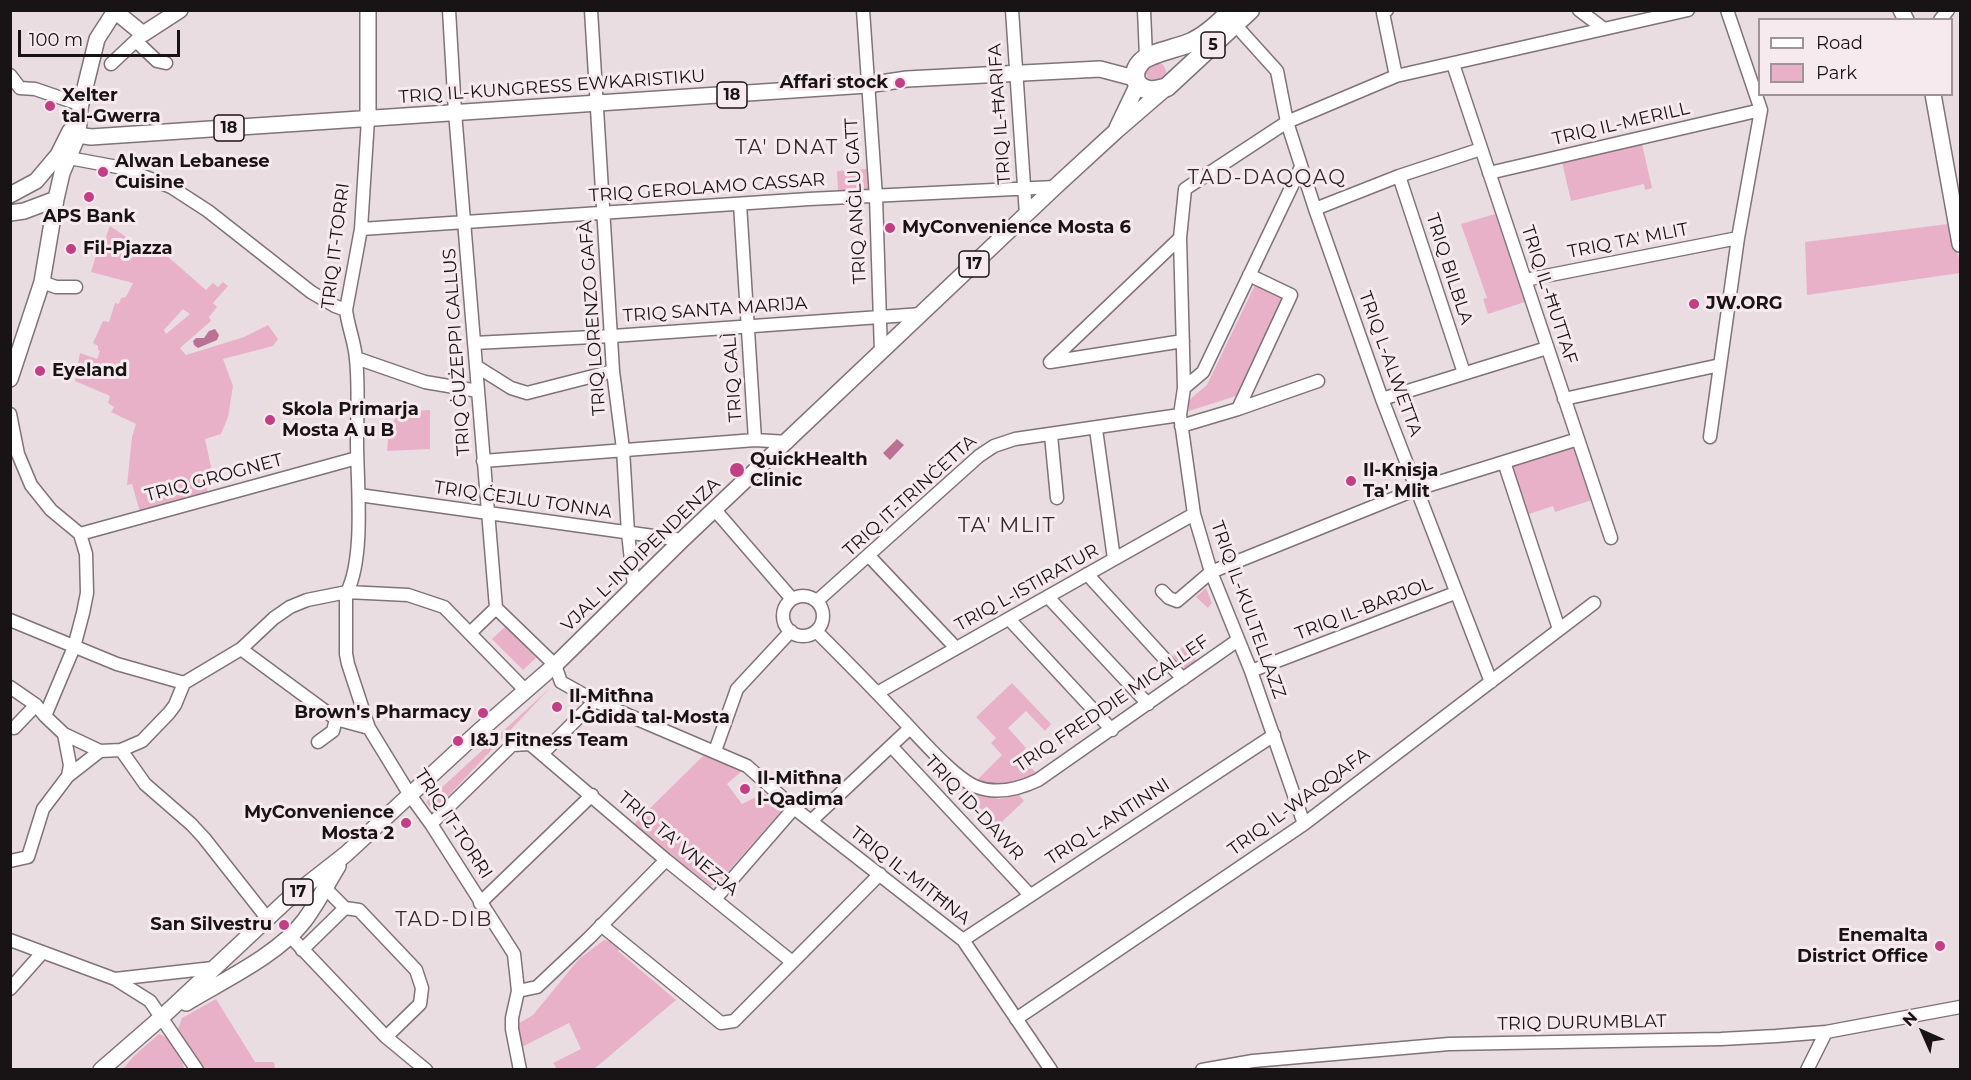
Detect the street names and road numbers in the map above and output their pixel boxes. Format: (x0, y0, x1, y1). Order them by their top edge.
road number: 5 (1201, 32, 1225, 58)
street label: TRIQ IL-ĦARIFA (984, 43, 1016, 185)
street label: TRIQ IL-KUNGRESS EWKARISTIKU (398, 66, 706, 108)
road number: 18 (717, 82, 747, 108)
street label: TRIQ IL-MERILL (1550, 98, 1692, 150)
road number: 18 (214, 115, 244, 141)
street label: TRIQ ANĠLU GATT (841, 117, 871, 285)
street label: TRIQ GEROLAMO CASSAR (588, 169, 826, 207)
street label: TRIQ IT-TORRI (318, 182, 354, 310)
street label: TRIQ BILBLA (1421, 211, 1477, 327)
street label: TRIQ TA' MLIT (1566, 219, 1690, 263)
street label: TRIQ LORENZO GAFÀ (575, 220, 611, 416)
street label: TRIQ IL-ĦUTTAF (1516, 223, 1582, 367)
street label: TRIQ ĠUŻEPPI CALLUS (439, 248, 475, 456)
road number: 17 (959, 251, 989, 277)
street label: TRIQ L-ALWETTA (1354, 288, 1426, 440)
street label: TRIQ SANTA MARIJA (622, 293, 808, 327)
street label: TRIQ CALÌ (719, 331, 747, 423)
street label: TRIQ IT-TRINĊETTA (839, 431, 981, 561)
street label: TRIQ GROGNET (143, 449, 285, 507)
street label: VJAL L-INDIPENDENZA (557, 473, 725, 637)
street label: TRIQ ĊEJLU TONNA (433, 477, 613, 523)
street label: TRIQ IL-KULTELLAZZ (1206, 518, 1290, 702)
street label: TRIQ L-ISTIRATUR (952, 540, 1102, 636)
street label: TRIQ IL-BARJOL (1292, 573, 1436, 645)
street label: TRIQ FREDDIE MICALLEF (1011, 631, 1213, 777)
street label: TRIQ IL-WAQQAFA (1224, 743, 1374, 861)
street label: TRIQ ID-DAWR (920, 751, 1028, 865)
street label: TRIQ IT-TORRI (409, 765, 497, 883)
street label: TRIQ L-ANTINNI (1042, 774, 1174, 870)
street label: TRIQ TA' VNEZJA (613, 787, 743, 901)
street label: TRIQ IL-MITĦNA (846, 822, 974, 930)
road number: 17 (283, 879, 313, 905)
street label: TRIQ DURUMBLAT (1497, 1011, 1667, 1035)

